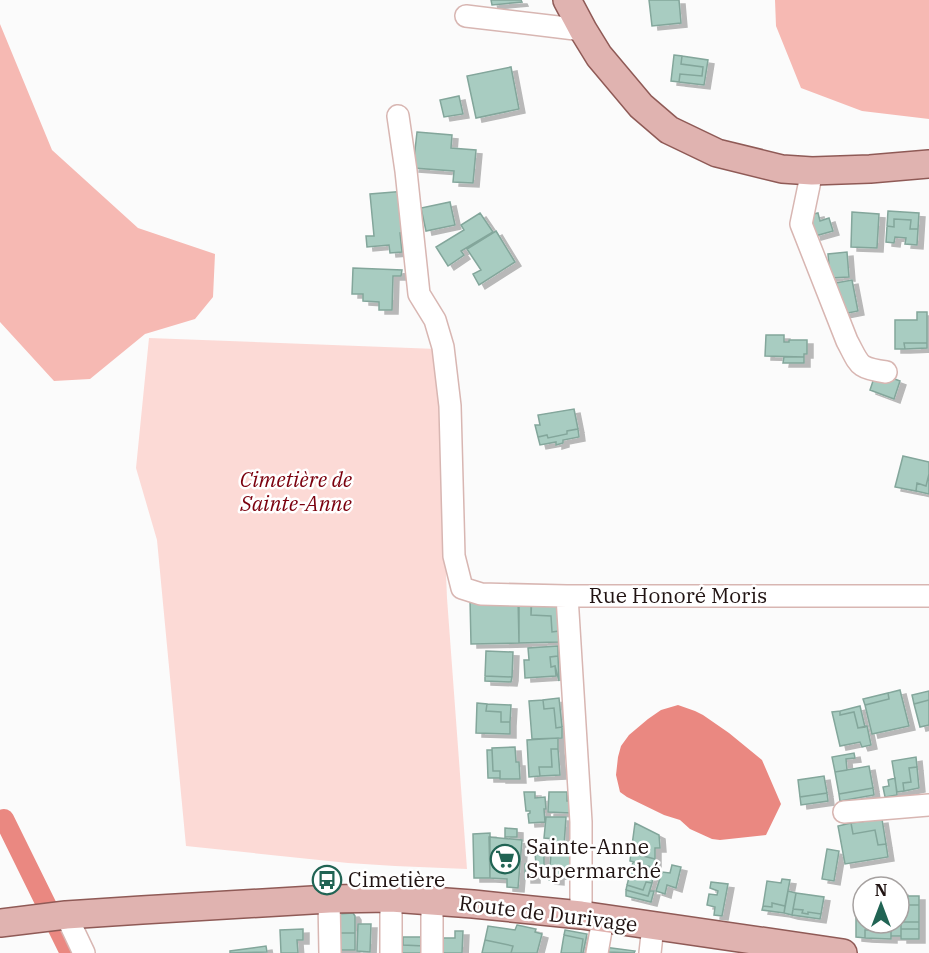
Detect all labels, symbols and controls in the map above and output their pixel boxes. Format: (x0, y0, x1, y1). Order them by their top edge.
park label: Cimetière de Sainte-Anne (239, 465, 353, 517)
street label: Rue Honoré Moris (589, 581, 767, 609)
place label: Sainte-Anne Supermarché (526, 832, 661, 884)
supermarket icon: Sainte-Anne Supermarché (489, 843, 521, 875)
bus stop icon: Cimetière (311, 864, 343, 896)
place label: Cimetière (348, 865, 445, 893)
north arrow (851, 875, 911, 935)
text: N (875, 880, 887, 900)
street label: Route de Durivage (457, 888, 639, 938)

